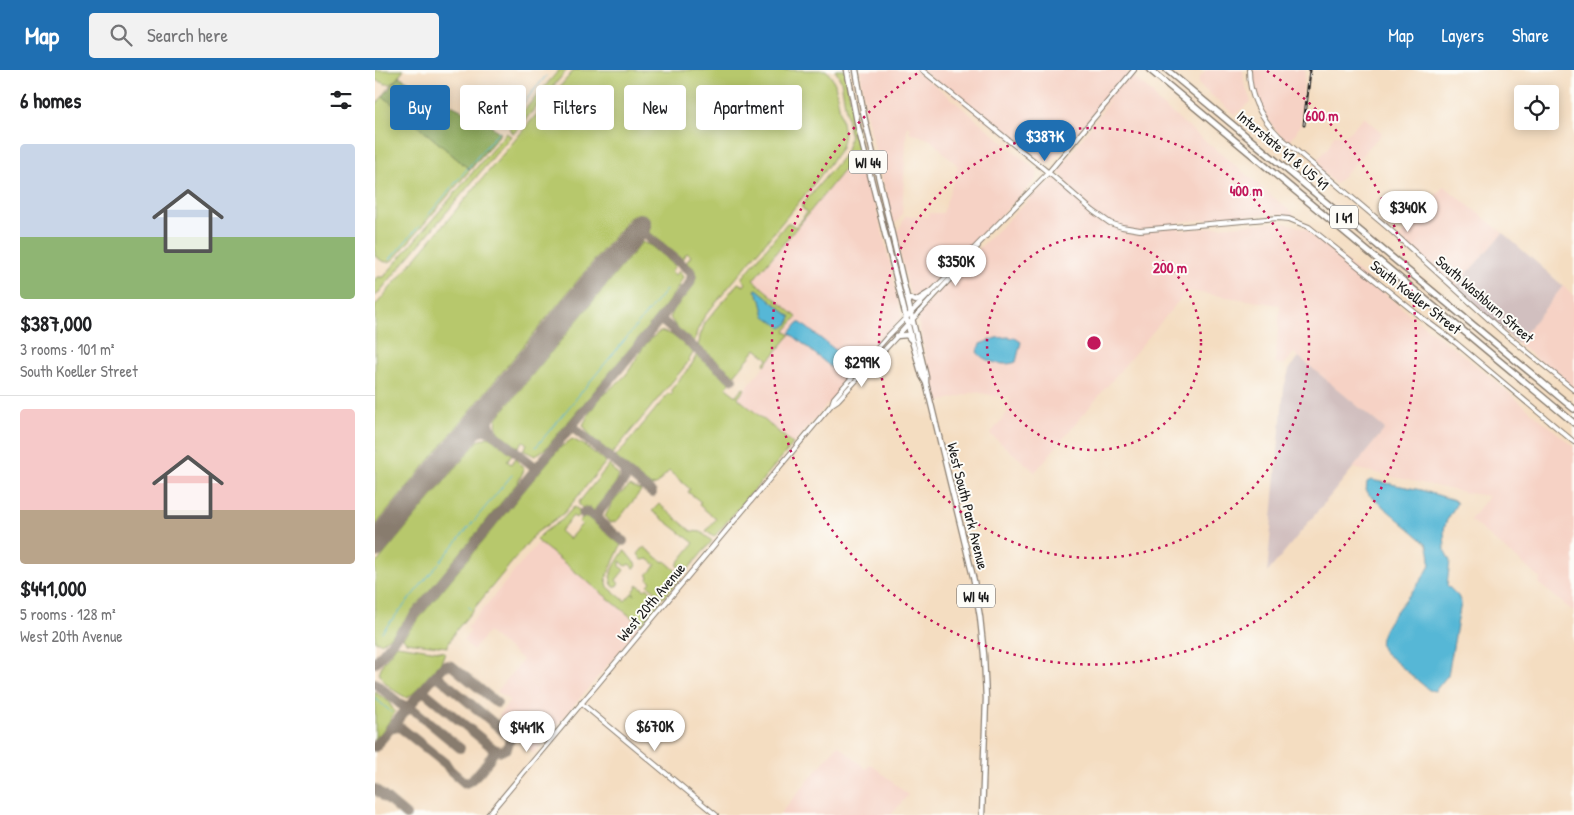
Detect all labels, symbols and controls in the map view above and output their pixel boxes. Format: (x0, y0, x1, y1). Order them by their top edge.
search box (89, 13, 439, 58)
text: Map (25, 19, 59, 51)
icon: search (107, 21, 135, 49)
text: Search here (147, 22, 228, 48)
text: Map (1388, 23, 1414, 48)
text: Layers (1442, 23, 1484, 48)
text: Share (1512, 23, 1549, 48)
chip: Buy (390, 85, 450, 130)
chip: Rent (460, 85, 526, 130)
chip: Filters (536, 85, 614, 130)
chip: New (624, 85, 686, 130)
chip: Apartment (696, 85, 802, 130)
map controls (1514, 85, 1559, 130)
button: locate (1514, 85, 1559, 130)
text: 6 homes (20, 86, 81, 115)
icon: filters (327, 86, 355, 114)
street label: Interstate 41 & US 41 (1233, 105, 1333, 195)
text: 600 m (1305, 105, 1339, 126)
pin: $387K (1010, 119, 1080, 162)
text: $387K (1026, 125, 1064, 147)
road number: WI 44 (849, 150, 887, 174)
icon: home (143, 176, 233, 266)
text: 400 m (1230, 180, 1262, 201)
pin: $340K (1373, 190, 1443, 233)
text: $340K (1390, 196, 1426, 218)
road number: I 41 (1330, 206, 1358, 228)
pin: $350K (921, 244, 991, 287)
text: $350K (937, 250, 975, 272)
street label: South Washburn Street (1431, 250, 1539, 348)
street label: South Koeller Street (1366, 255, 1467, 340)
text: 200 m (1153, 257, 1187, 278)
text: $387,000 (20, 309, 92, 338)
centre of rings (1085, 334, 1103, 352)
text: 3 rooms · 101 m² (20, 338, 115, 360)
pin: $299K (827, 346, 897, 388)
text: $299K (844, 351, 880, 373)
text: South Koeller Street (20, 360, 138, 382)
street label: West South Park Avenue (942, 440, 994, 572)
icon: home (143, 442, 233, 532)
street label: West 20th Avenue (612, 558, 690, 646)
text: $441,000 (20, 574, 87, 603)
road number: WI 44 (957, 584, 995, 608)
text: 5 rooms · 128 m² (20, 603, 116, 625)
text: West 20th Avenue (20, 625, 123, 647)
pin: $441K (492, 710, 562, 753)
pin: $670K (620, 710, 690, 752)
text: $670K (636, 715, 674, 737)
text: $441K (510, 716, 544, 738)

